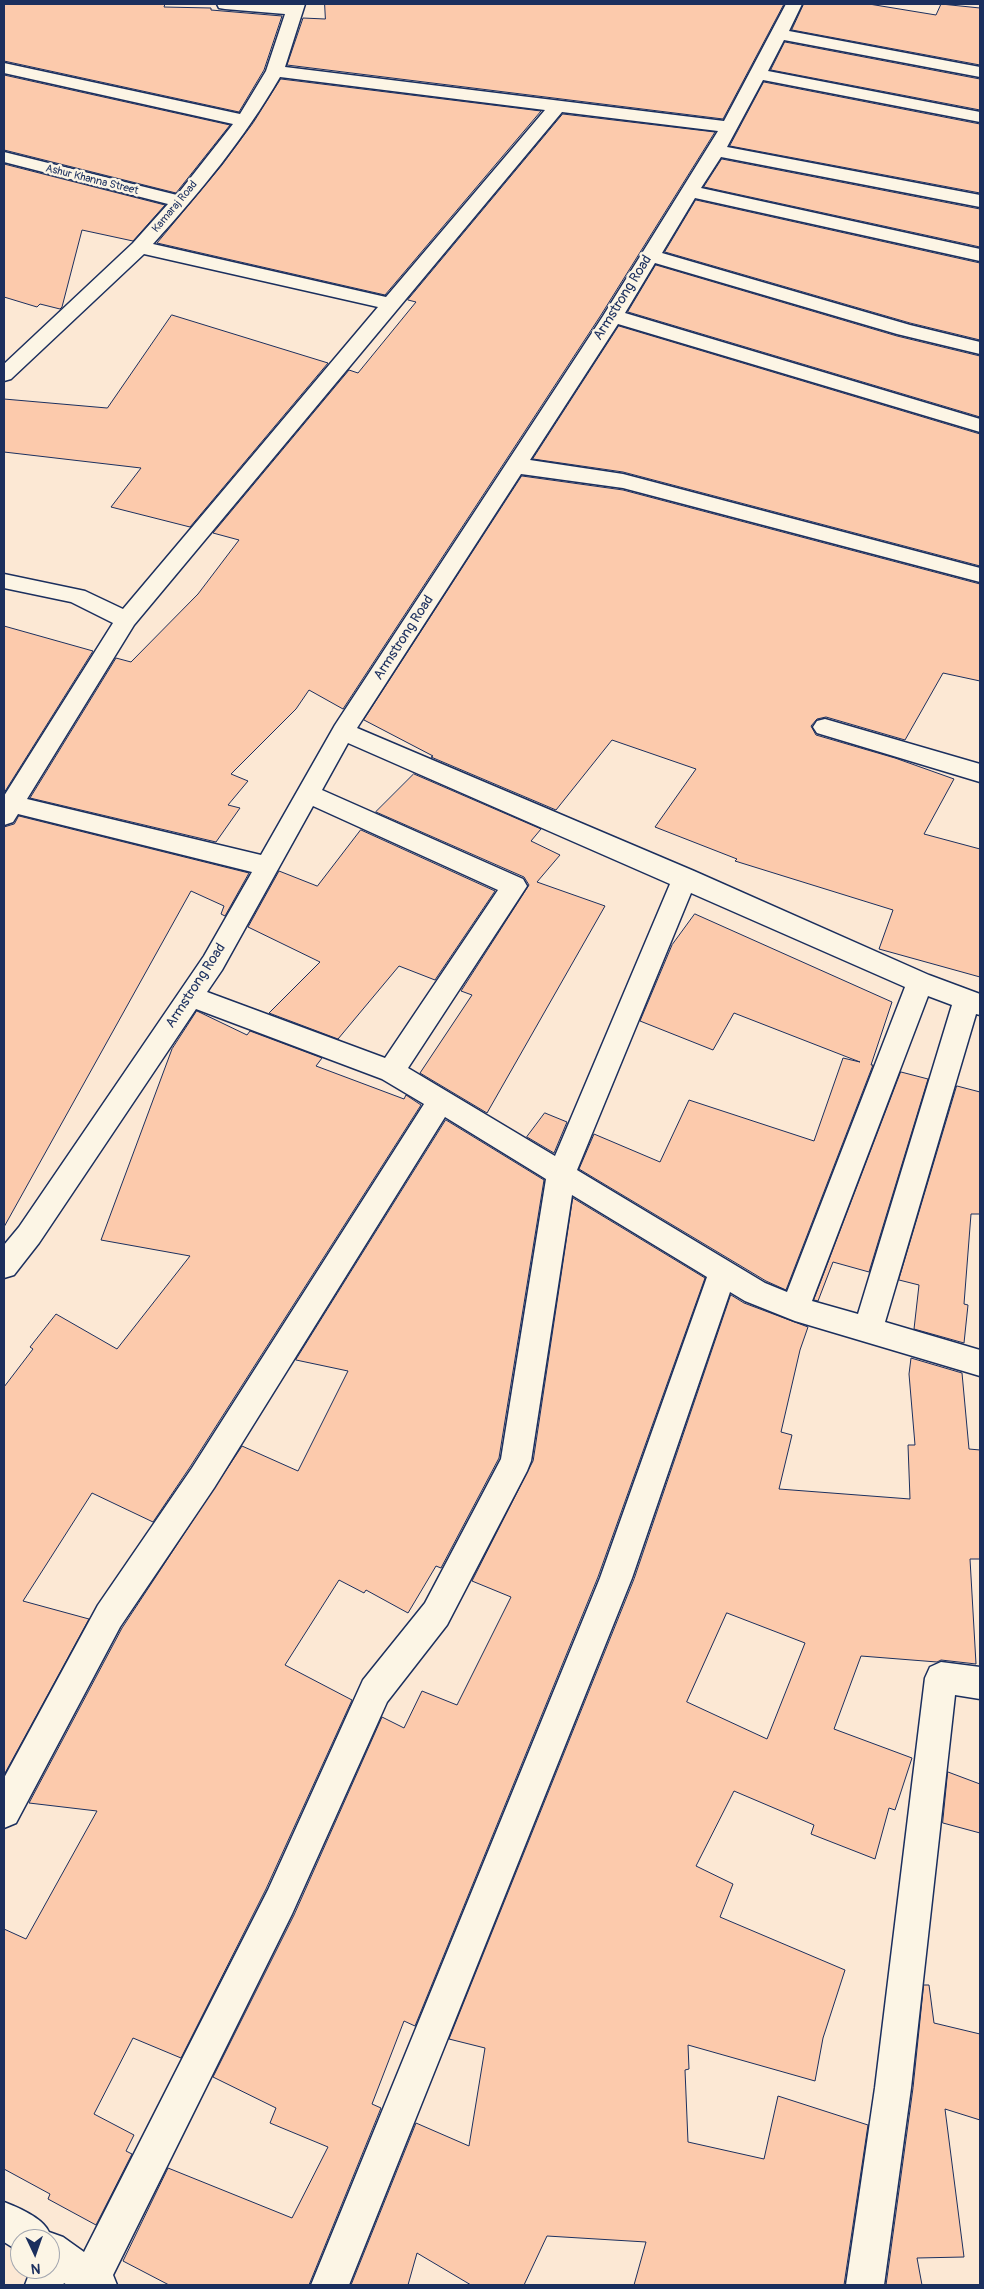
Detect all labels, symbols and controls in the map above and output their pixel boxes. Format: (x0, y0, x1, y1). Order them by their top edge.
street label: Ashur Khanna Street (44, 162, 140, 198)
street label: Kamaraj Road (150, 178, 200, 236)
street label: Armstrong Road (590, 252, 656, 344)
street label: Armstrong Road (370, 593, 438, 683)
street label: Armstrong Road (162, 941, 230, 1031)
north arrow (10, 2229, 60, 2279)
text: N (31, 2260, 41, 2277)

